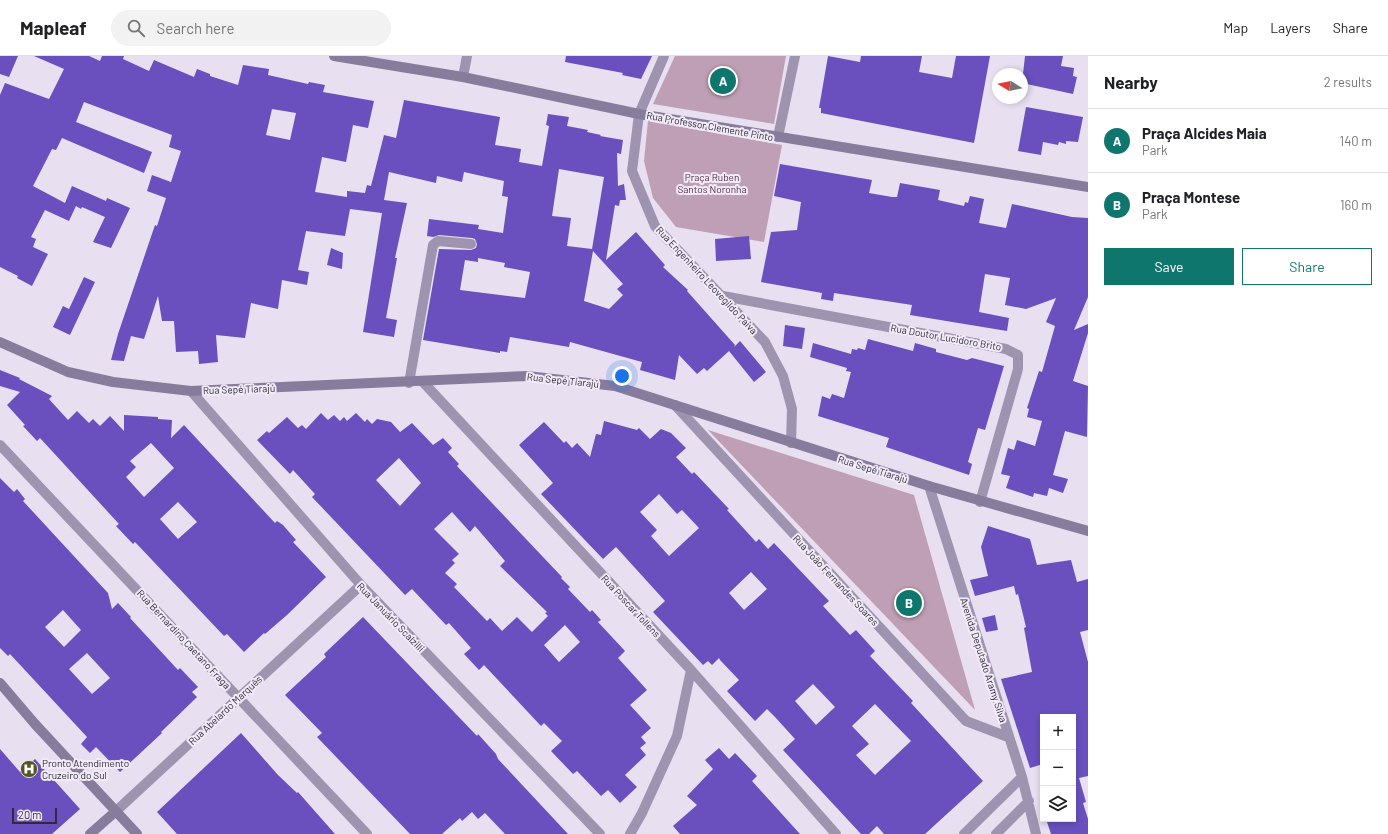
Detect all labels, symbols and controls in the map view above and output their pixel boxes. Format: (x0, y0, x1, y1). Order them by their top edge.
search box (111, 10, 391, 46)
text: Mapleaf (20, 16, 87, 39)
icon: search (125, 17, 147, 39)
text: Search here (157, 19, 235, 37)
text: Map (1223, 19, 1248, 36)
text: Layers (1270, 19, 1311, 36)
text: Share (1333, 19, 1368, 36)
pin: A (710, 66, 736, 96)
north arrow (992, 68, 1028, 104)
text: Nearby (1104, 72, 1158, 92)
text: 2 results (1324, 74, 1372, 90)
street label: Rua Professor Clemente Pinto (646, 109, 774, 143)
text: Praça Alcides Maia (1142, 124, 1267, 142)
text: A (1113, 133, 1121, 149)
text: 140 m (1340, 133, 1372, 149)
text: Park (1142, 142, 1168, 158)
park label: Praça Ruben Santos Noronha (677, 171, 747, 195)
text: Praça Montese (1142, 188, 1240, 206)
text: B (1113, 197, 1121, 213)
text: 160 m (1340, 197, 1372, 213)
text: Park (1142, 206, 1168, 222)
street label: Rua Engenheiro Leovegildo Paiva (654, 224, 760, 336)
button: Save (1104, 248, 1234, 285)
button: Share (1242, 248, 1372, 285)
street label: Rua Doutor Lucidoro Brito (890, 321, 1002, 353)
your location (612, 366, 632, 386)
street label: Rua Sepé Tiarajú (526, 370, 600, 390)
street label: Rua Sepé Tiarajú (203, 382, 275, 396)
street label: Rua Sepé Tiarajú (837, 453, 909, 485)
street label: Rua João Fernandes Soares (791, 532, 881, 628)
street label: Rua Poscar Tollens (599, 572, 663, 640)
street label: Rua Januário Scalzilli (355, 580, 427, 654)
street label: Rua Bernardino Caetano Fraga (135, 587, 233, 691)
pin: B (896, 588, 922, 618)
street label: Avenida Deputado Aramy Silva (958, 596, 1010, 724)
street label: Rua Abelardo Marquês (186, 673, 264, 747)
map controls (1040, 714, 1076, 822)
button: + (1040, 714, 1076, 750)
button: − (1040, 750, 1076, 786)
place label: Pronto Atendimento Cruzeiro do Sul (42, 757, 129, 781)
hospital icon: Pronto Atendimento Cruzeiro do Sul (19, 759, 39, 779)
button: layers (1040, 786, 1076, 822)
scale bar (12, 806, 57, 825)
text: 20 m (18, 808, 41, 821)

